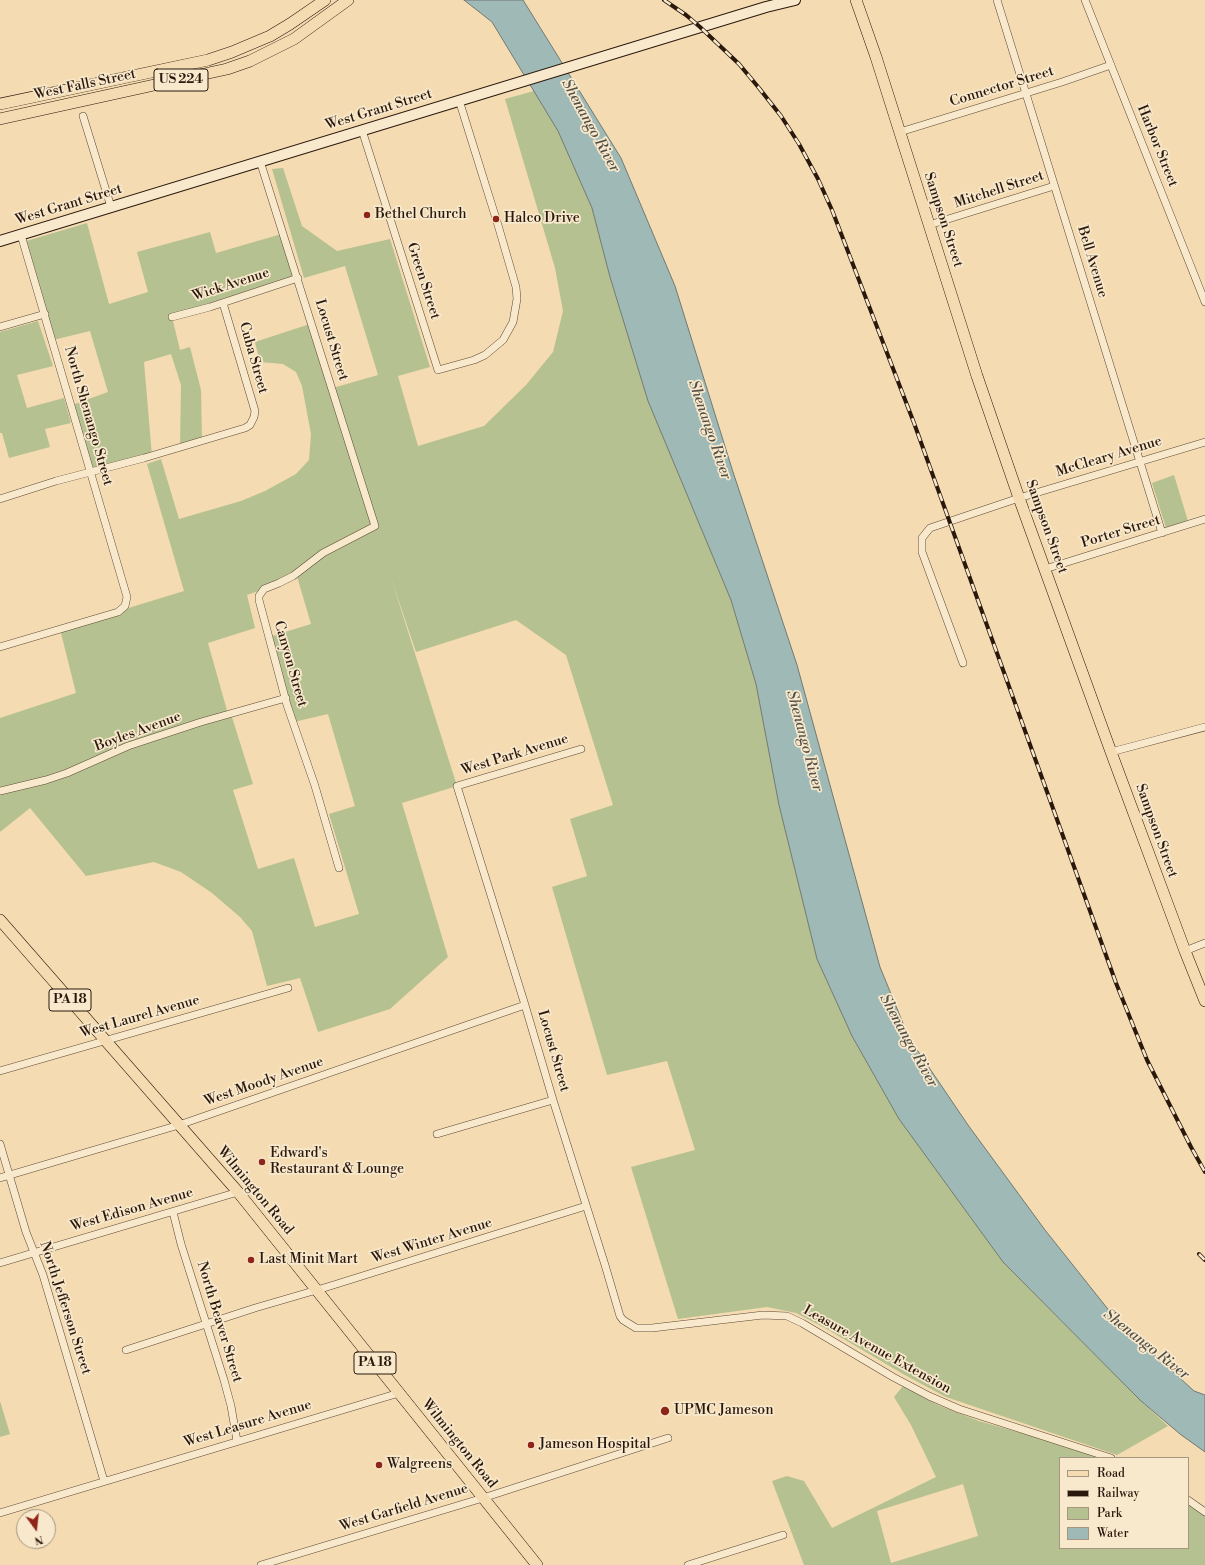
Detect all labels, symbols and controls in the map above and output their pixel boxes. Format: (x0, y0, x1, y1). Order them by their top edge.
street label: Connector Street (948, 63, 1056, 111)
street label: West Falls Street (33, 66, 137, 104)
road number: US 224 (154, 69, 208, 91)
water label: Shenango River (557, 76, 623, 176)
street label: West Grant Street (324, 86, 434, 134)
street label: Harbor Street (1133, 103, 1181, 189)
street label: Mitchell Street (952, 168, 1046, 212)
street label: Sampson Street (920, 170, 966, 270)
street label: West Grant Street (14, 181, 124, 229)
place label: Bethel Church (375, 207, 467, 223)
marker: Bethel Church (362, 210, 372, 220)
place label: Halco Drive (504, 211, 580, 227)
marker: Halco Drive (491, 214, 501, 224)
street label: Bell Avenue (1073, 224, 1111, 300)
street label: Green Street (403, 241, 443, 321)
street label: Wick Avenue (190, 265, 272, 305)
street label: Locust Street (311, 297, 351, 383)
street label: Cuba Street (235, 320, 271, 396)
street label: North Shenango Street (60, 344, 116, 488)
water label: Shenango River (684, 378, 734, 482)
street label: McCleary Avenue (1054, 433, 1164, 481)
street label: Sampson Street (1021, 478, 1071, 576)
street label: Porter Street (1079, 512, 1163, 552)
street label: Canyon Street (270, 619, 310, 709)
water label: Shenango River (782, 689, 826, 793)
street label: Boyles Avenue (93, 709, 183, 755)
street label: West Park Avenue (459, 731, 571, 779)
street label: Sampson Street (1131, 782, 1181, 880)
road number: PA 18 (49, 989, 91, 1011)
water label: Shenango River (875, 991, 941, 1091)
street label: West Laurel Avenue (78, 992, 202, 1042)
street label: Locust Street (533, 1008, 573, 1094)
street label: West Moody Avenue (202, 1054, 326, 1110)
street label: Wilmington Road (213, 1144, 297, 1238)
place label: Edward's Restaurant & Lounge (270, 1146, 404, 1178)
marker: Edward's Restaurant & Lounge (257, 1157, 267, 1167)
street label: West Edison Avenue (69, 1184, 195, 1236)
street label: West Winter Avenue (370, 1215, 494, 1267)
street label: North Jefferson Street (36, 1239, 94, 1377)
place label: Last Minit Mart (259, 1252, 358, 1268)
marker: Last Minit Mart (246, 1255, 256, 1265)
street label: North Beaver Street (193, 1260, 245, 1384)
street label: Leasure Avenue Extension (800, 1302, 954, 1398)
water label: Shenango River (1100, 1306, 1192, 1384)
road number: PA 18 (354, 1352, 396, 1374)
street label: Wilmington Road (418, 1396, 500, 1492)
street label: West Leasure Avenue (182, 1397, 314, 1451)
place label: UPMC Jameson (674, 1403, 773, 1419)
marker: UPMC Jameson (659, 1405, 671, 1417)
place label: Jameson Hospital (539, 1437, 651, 1453)
marker: Jameson Hospital (526, 1440, 536, 1450)
place label: Walgreens (387, 1457, 452, 1473)
legend (1059, 1457, 1189, 1549)
marker: Walgreens (374, 1460, 384, 1470)
text: Road (1097, 1466, 1125, 1481)
street label: West Garfield Avenue (338, 1480, 470, 1536)
text: Railway (1097, 1486, 1139, 1501)
text: Park (1097, 1506, 1122, 1521)
north arrow (16, 1509, 56, 1549)
text: Water (1097, 1526, 1129, 1541)
text: N (33, 1532, 45, 1548)

